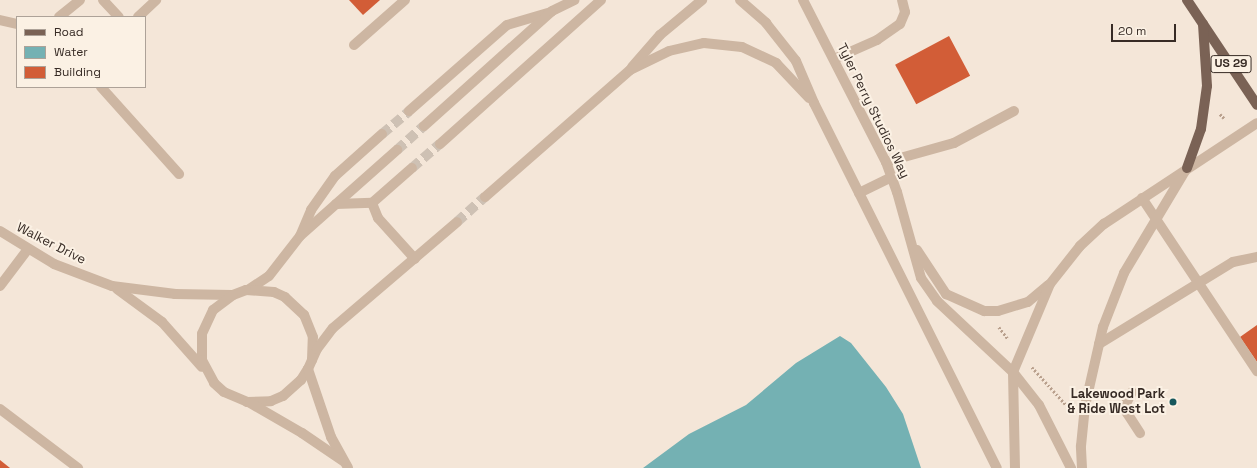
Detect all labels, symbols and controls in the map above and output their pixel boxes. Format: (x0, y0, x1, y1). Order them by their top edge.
legend (16, 16, 146, 88)
scale bar (1113, 16, 1178, 42)
text: 20 m (1118, 23, 1146, 39)
text: Road (54, 24, 83, 40)
street label: Tyler Perry Studios Way (833, 41, 913, 181)
text: Water (54, 44, 88, 60)
road number: US 29 (1210, 54, 1252, 74)
text: Building (54, 64, 101, 80)
street label: Walker Drive (14, 220, 88, 268)
place label: Lakewood Park & Ride West Lot (1068, 387, 1165, 418)
marker: Lakewood Park & Ride West Lot (1168, 397, 1178, 407)

